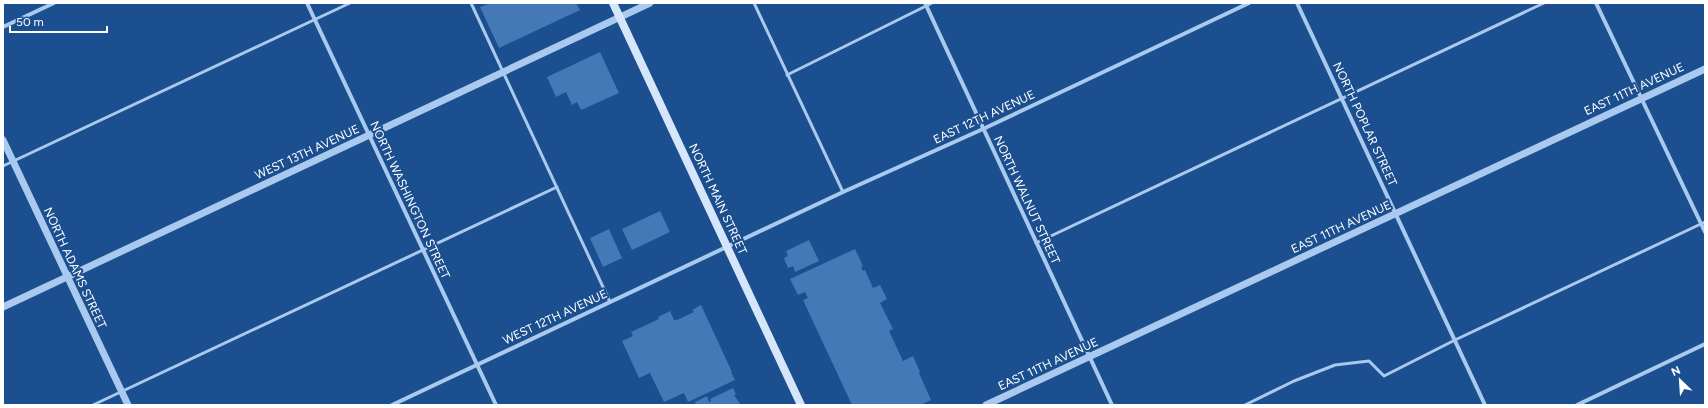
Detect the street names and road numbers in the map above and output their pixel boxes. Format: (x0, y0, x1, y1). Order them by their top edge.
street label: NORTH POPLAR STREET (1330, 60, 1400, 188)
street label: EAST 11TH AVENUE (1582, 60, 1686, 118)
street label: EAST 12TH AVENUE (931, 87, 1037, 147)
street label: NORTH WASHINGTON STREET (367, 119, 453, 281)
street label: WEST 13TH AVENUE (253, 122, 361, 182)
street label: NORTH WALNUT STREET (991, 134, 1063, 267)
street label: NORTH MAIN STREET (686, 141, 750, 257)
street label: EAST 11TH AVENUE (1289, 198, 1393, 256)
street label: NORTH ADAMS STREET (41, 205, 109, 331)
street label: WEST 12TH AVENUE (500, 287, 610, 347)
street label: EAST 11TH AVENUE (996, 335, 1100, 393)

